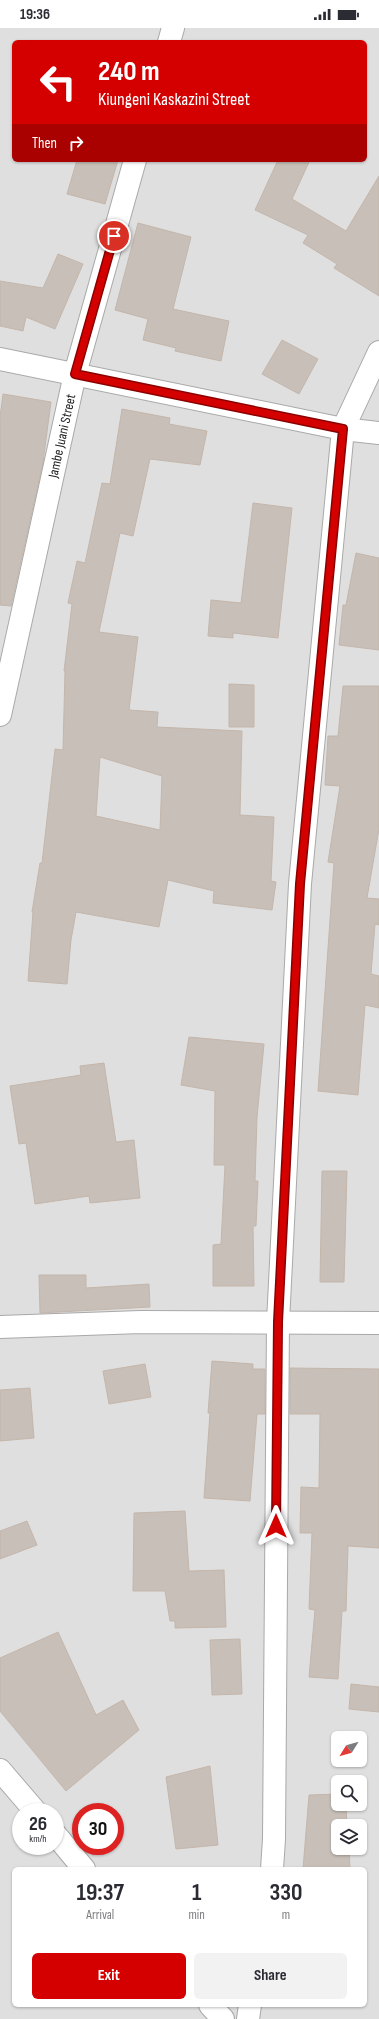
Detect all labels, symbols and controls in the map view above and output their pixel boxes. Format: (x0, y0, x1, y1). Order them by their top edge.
text: 19:36 (20, 5, 50, 24)
text: 240 m (98, 55, 159, 88)
icon: left (32, 56, 84, 108)
text: Kiungeni Kaskazini Street (98, 89, 250, 110)
icon: right (65, 132, 87, 154)
text: Then (32, 134, 57, 153)
pin (97, 219, 131, 253)
icon: arrive (103, 225, 125, 247)
street label: Jambe Juani Street (44, 392, 79, 480)
position arrow (255, 1505, 297, 1547)
north arrow (331, 1731, 367, 1767)
map controls (331, 1731, 367, 1855)
button: search (331, 1775, 367, 1811)
speed limit sign: 30 (72, 1803, 124, 1855)
text: 26 (29, 1812, 47, 1836)
button: layers (331, 1819, 367, 1855)
text: km/h (29, 1833, 47, 1845)
text: 19:37 (77, 1878, 124, 1907)
text: 1 (192, 1878, 201, 1907)
text: 330 (269, 1878, 302, 1907)
text: Arrival (86, 1907, 114, 1923)
text: min (189, 1907, 205, 1923)
text: m (282, 1907, 290, 1923)
button: Exit (32, 1953, 186, 1999)
button: Share (194, 1953, 347, 1999)

